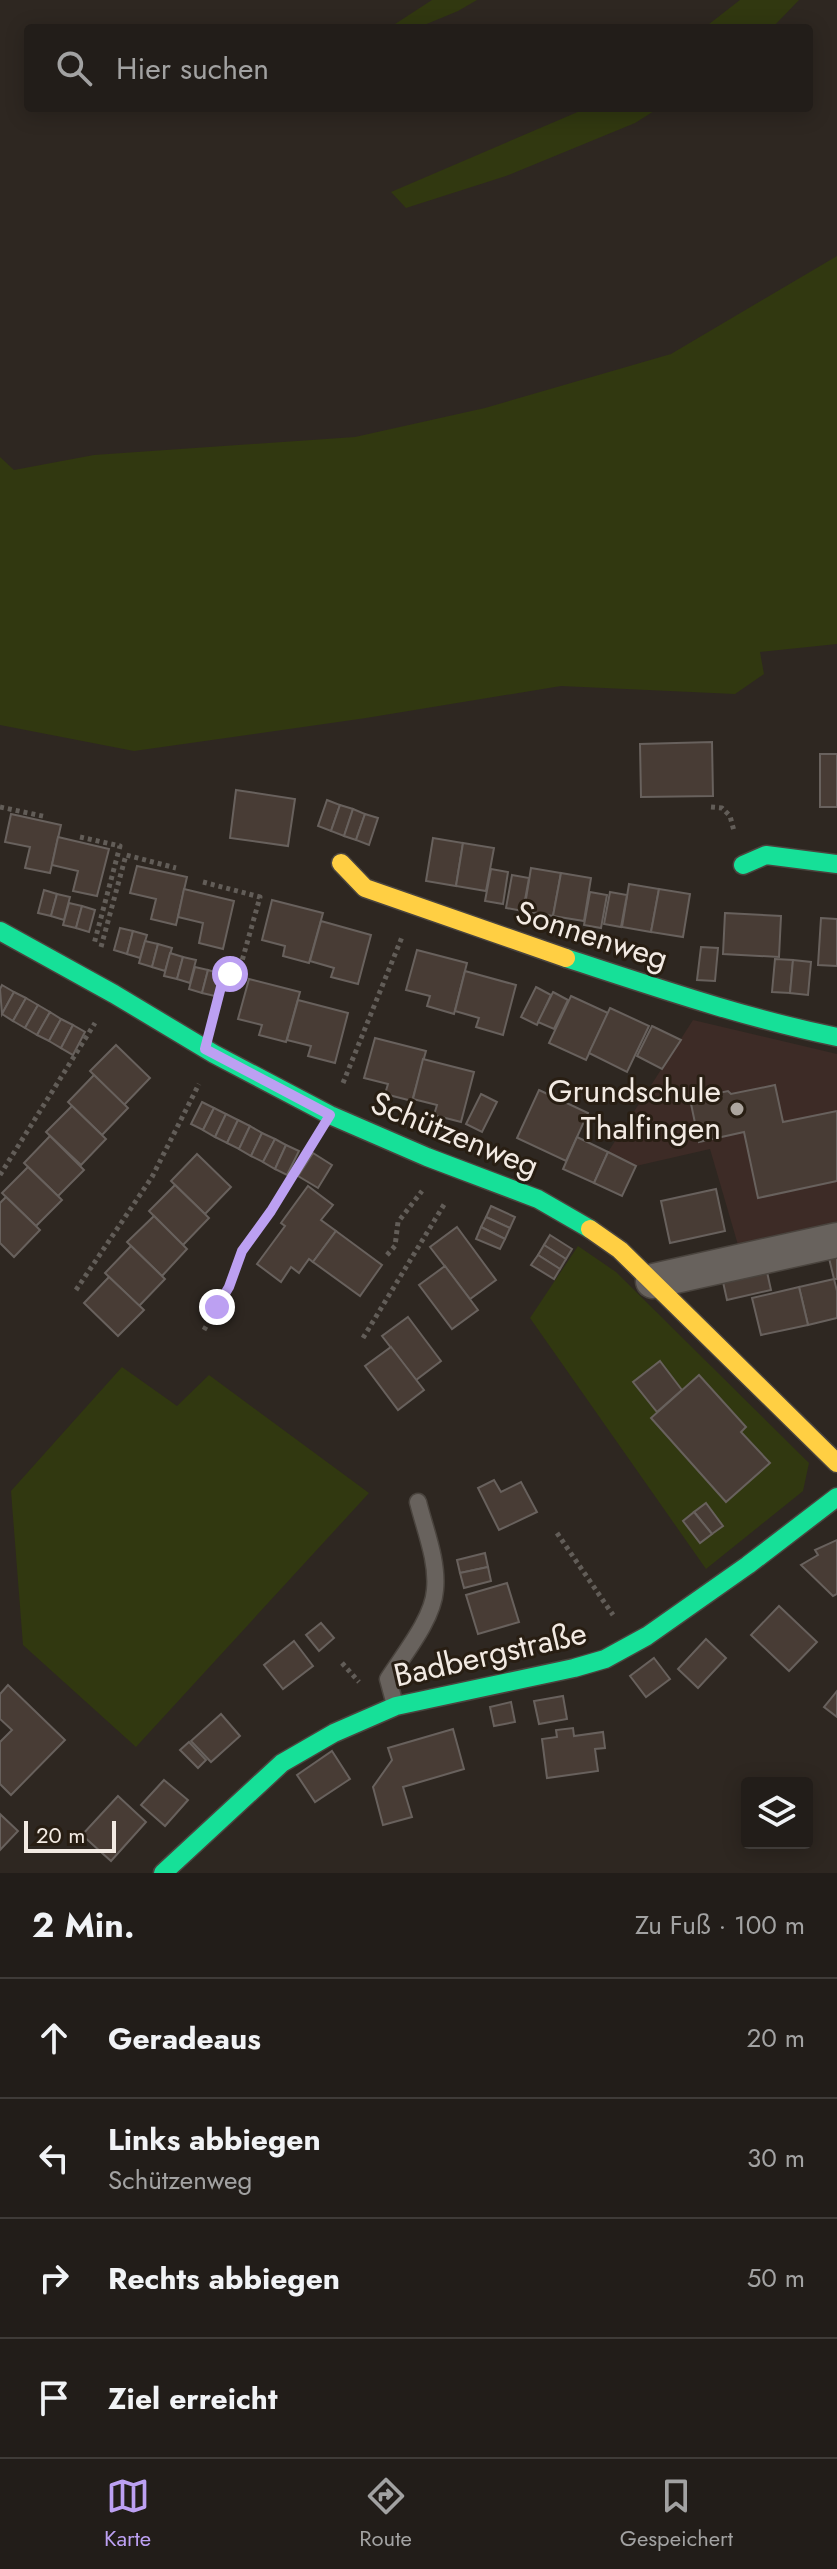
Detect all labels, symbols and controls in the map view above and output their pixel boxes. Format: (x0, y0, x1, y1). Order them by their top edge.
search box (24, 24, 813, 112)
icon: search (52, 46, 96, 90)
text: Hier suchen (116, 47, 269, 90)
street label: Sonnenweg (510, 889, 674, 981)
route start (212, 956, 248, 992)
place label: Grundschule Thalfingen (548, 1068, 721, 1151)
street label: Schützenweg (364, 1079, 546, 1189)
marker: Grundschule Thalfingen (728, 1100, 746, 1118)
route end (199, 1289, 235, 1325)
street label: Badbergstraße (389, 1609, 591, 1699)
map controls (741, 1777, 813, 1849)
button: layers (741, 1777, 813, 1849)
scale bar (24, 1817, 116, 1853)
text: 20 m (36, 1819, 85, 1851)
text: 2 Min. (32, 1901, 135, 1950)
text: Zu Fuß · 100 m (635, 1906, 805, 1944)
icon: ahead (32, 2016, 76, 2060)
text: Geradeaus (108, 2017, 261, 2060)
text: 20 m (747, 2019, 805, 2057)
text: Links abbiegen (108, 2118, 321, 2161)
icon: left (32, 2136, 76, 2180)
text: 30 m (747, 2139, 805, 2177)
text: Schützenweg (108, 2161, 252, 2199)
icon: right (32, 2256, 76, 2300)
text: Rechts abbiegen (108, 2257, 340, 2300)
text: 50 m (747, 2259, 805, 2297)
icon: arrive (32, 2376, 76, 2420)
text: Ziel erreicht (108, 2377, 277, 2420)
tab: Karte (104, 2474, 151, 2554)
tab: Route (359, 2474, 412, 2554)
tab: Gespeichert (620, 2474, 733, 2554)

